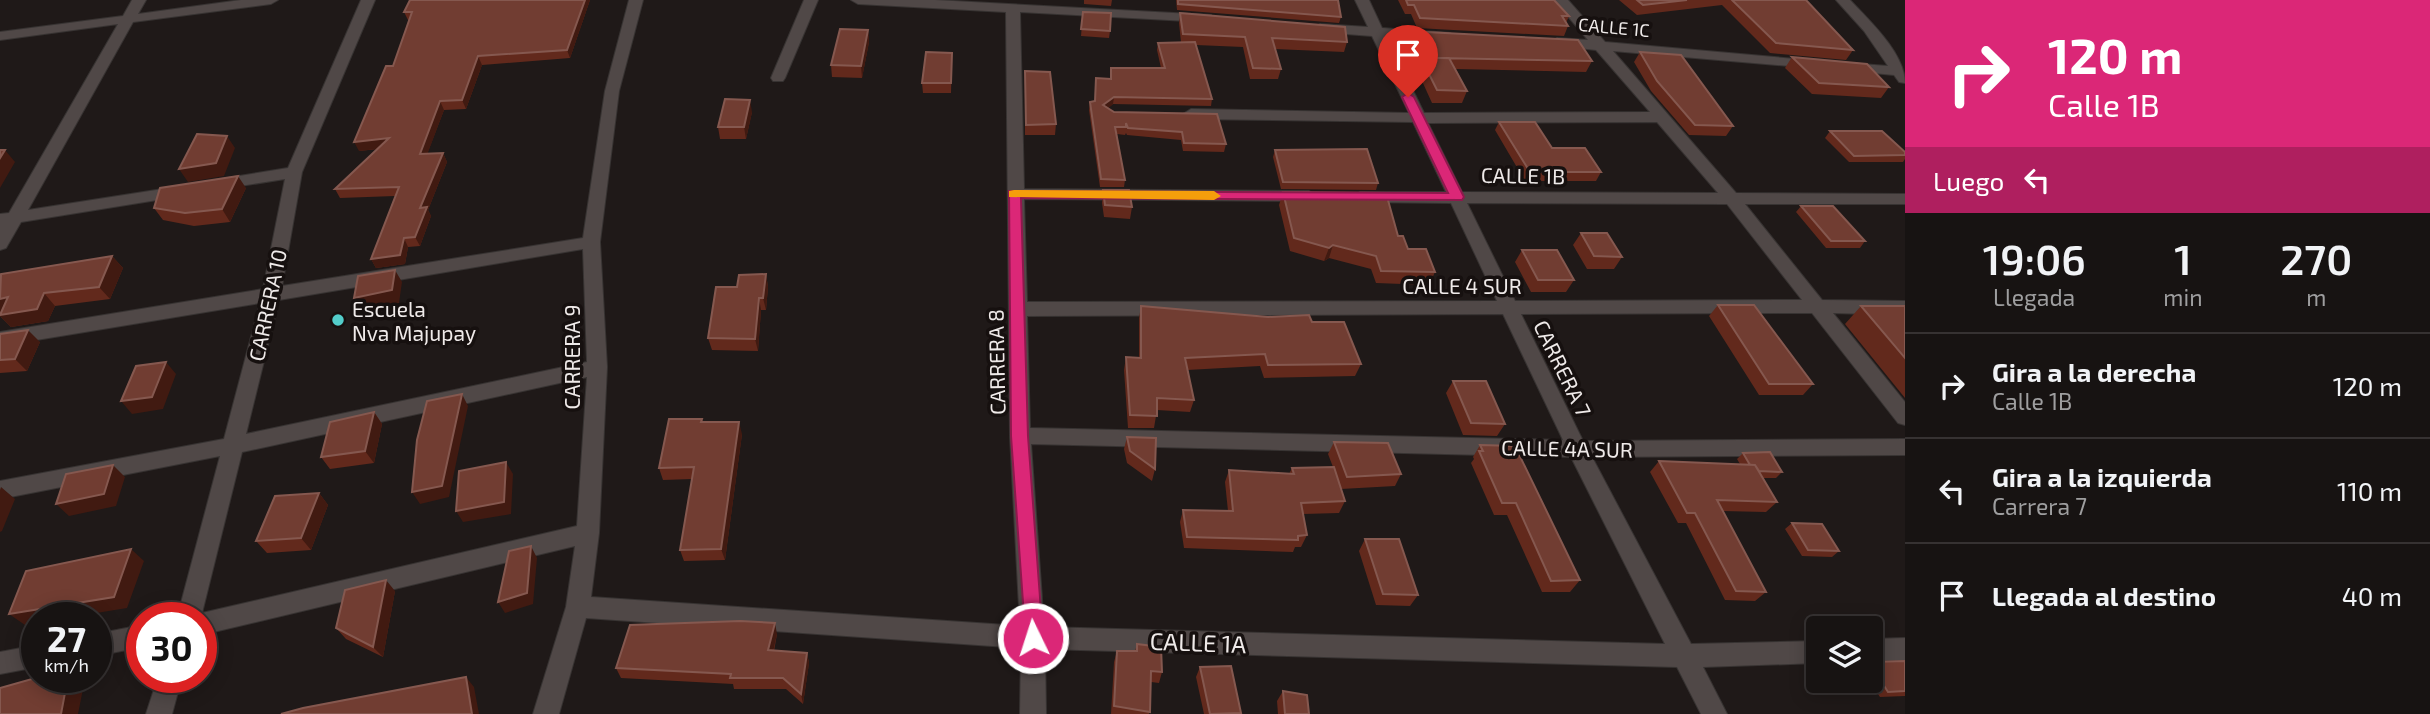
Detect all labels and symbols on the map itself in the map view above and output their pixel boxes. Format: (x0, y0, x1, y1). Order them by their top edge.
street label: CALLE 1C (1577, 13, 1651, 41)
pin (1378, 25, 1438, 97)
street label: CALLE 1B (1481, 162, 1565, 188)
street label: CARRERA 10 (243, 247, 291, 363)
street label: CALLE 4 SUR (1402, 273, 1522, 298)
place label: Escuela Nva Majupay (352, 296, 476, 346)
street label: CARRERA 9 (559, 305, 584, 409)
street label: CARRERA 8 (983, 309, 1009, 415)
marker: Escuela Nva Majupay (330, 312, 346, 328)
street label: CARRERA 7 (1529, 316, 1597, 420)
street label: CALLE 4A SUR (1501, 434, 1633, 462)
position arrow (996, 601, 1070, 675)
speed limit sign: 30 (126, 602, 217, 693)
street label: CALLE 1A (1149, 626, 1247, 658)

